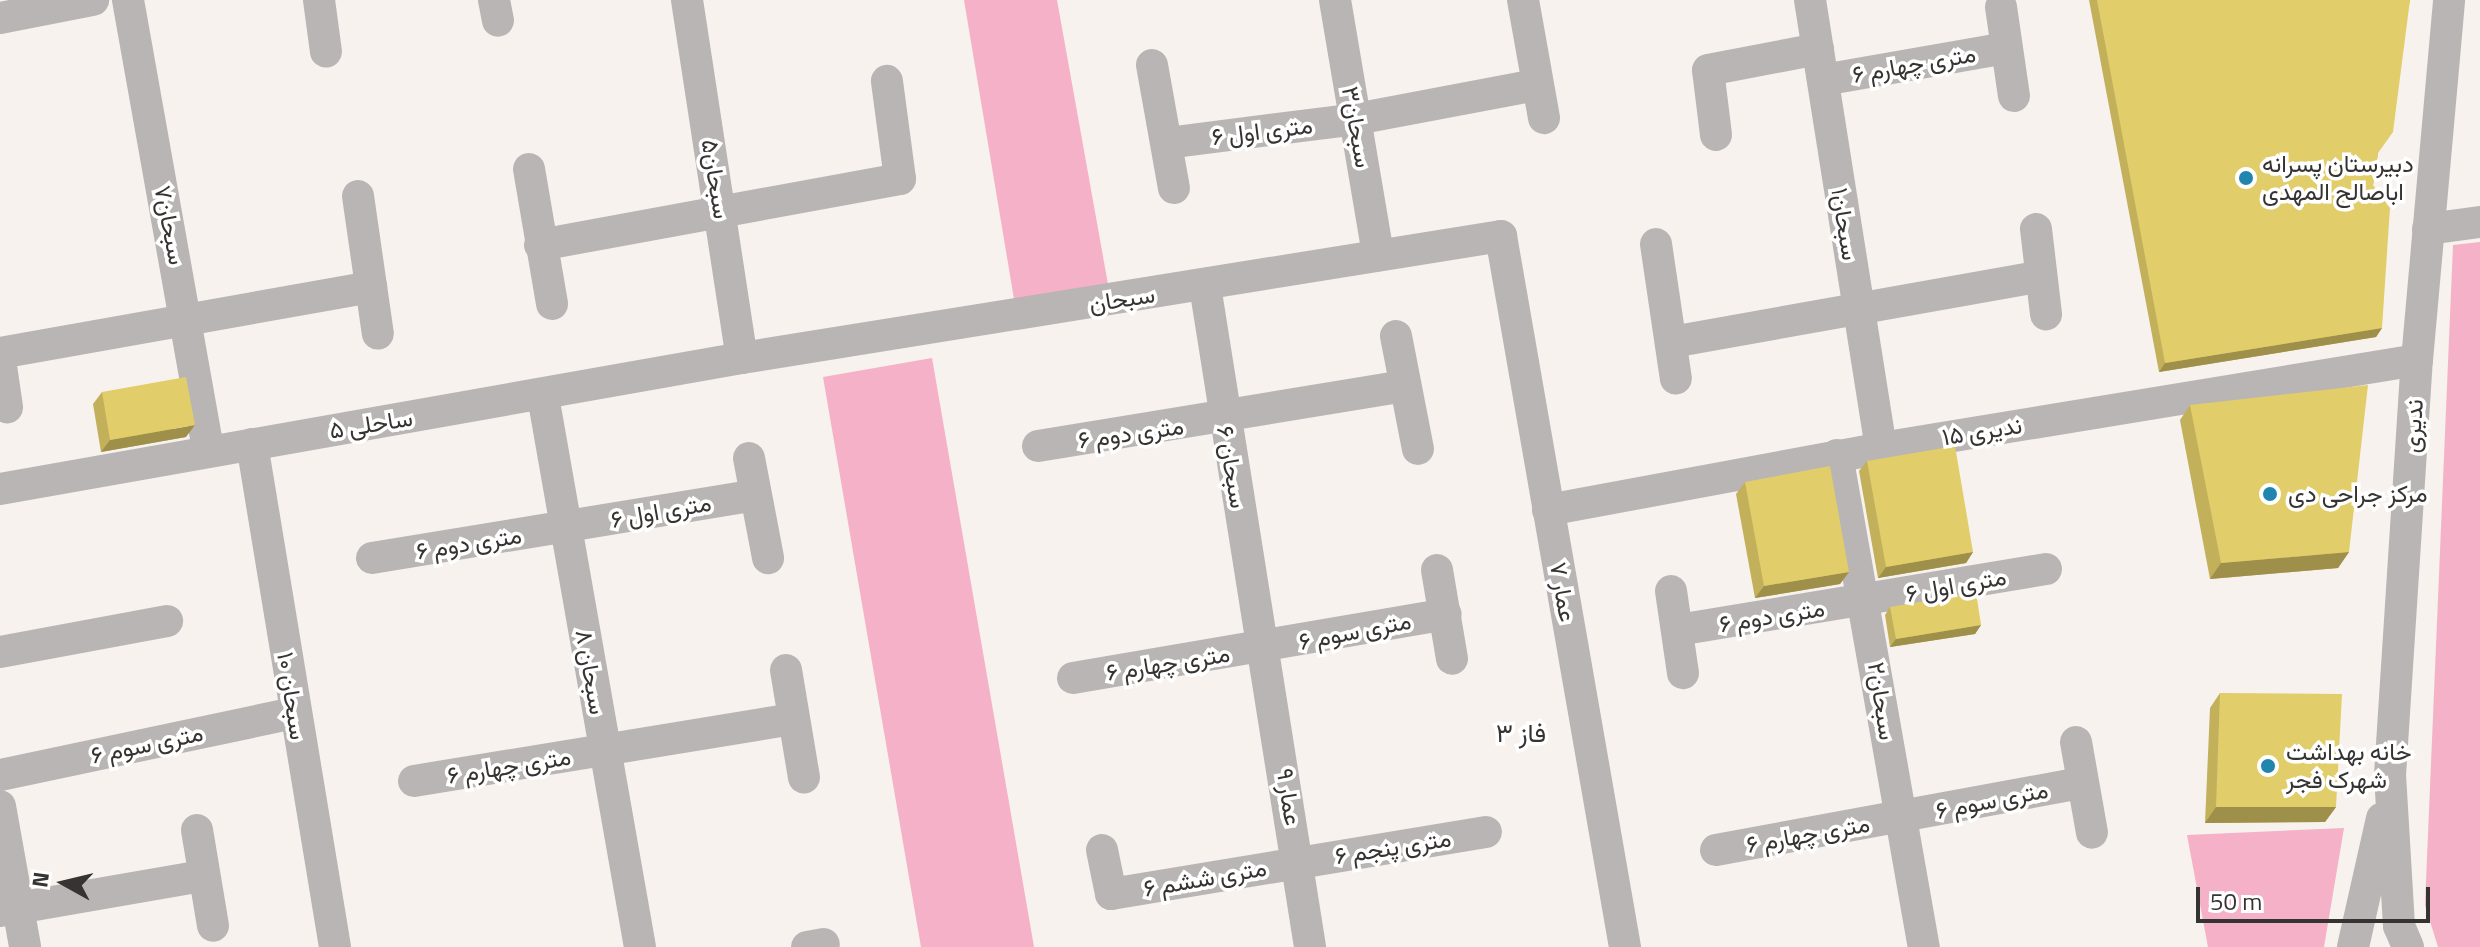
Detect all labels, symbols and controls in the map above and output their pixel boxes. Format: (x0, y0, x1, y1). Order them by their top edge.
street label: ۶ متری چهارم (1850, 39, 1978, 89)
street label: سبحان۳ (1336, 84, 1378, 170)
street label: ۶ متری اول (1210, 111, 1314, 151)
street label: سبحان۵ (695, 137, 737, 221)
place label: دبیرستان پسرانه اباصالح المهدی (2262, 150, 2414, 206)
marker: دبیرستان پسرانه اباصالح المهدی (2237, 169, 2255, 187)
street label: سبحان۷ (148, 183, 192, 267)
street label: سبحان۱ (1825, 186, 1865, 262)
street label: سبحان (1087, 280, 1157, 318)
street label: ندیری (2397, 398, 2429, 454)
street label: ساحلی ۵ (327, 403, 415, 445)
street label: ندیری ۱۵ (1940, 410, 2024, 452)
street label: ۶ متری دوم (1076, 411, 1186, 455)
street label: سبحان ۶ (1211, 424, 1253, 510)
place label: مرکز جراحی دی (2288, 480, 2428, 508)
marker: مرکز جراحی دی (2259, 483, 2281, 505)
street label: ۶ متری اول (609, 488, 713, 534)
street label: ۶ متری دوم (414, 520, 524, 566)
street label: عمار ۷ (1544, 560, 1582, 624)
street label: ۶ متری اول (1904, 562, 2008, 608)
street label: ۶ متری دوم (1717, 593, 1827, 639)
street label: ۶ متری سوم (1296, 606, 1414, 656)
street label: سبحان ۸ (569, 627, 613, 717)
street label: ۶ متری چهارم (1104, 639, 1232, 687)
street label: سبحان ۱۰ (271, 650, 313, 742)
street label: سبحان۲ (1862, 660, 1902, 742)
district label: فاز ۳ (1496, 717, 1546, 749)
street label: ۶ متری سوم (88, 718, 206, 770)
place label: خانه بهداشت شهرک فجر (2286, 738, 2412, 794)
street label: ۶ متری چهارم (445, 742, 573, 790)
marker: خانه بهداشت شهرک فجر (2257, 755, 2279, 777)
street label: عمار ۹ (1270, 766, 1308, 828)
street label: ۶ متری سوم (1933, 775, 2051, 825)
street label: ۶ متری چهارم (1744, 809, 1872, 859)
street label: ۶ متری پنجم (1333, 824, 1453, 870)
north arrow (24, 843, 104, 923)
street label: ۶ متری ششم (1141, 853, 1269, 903)
text: N (22, 870, 58, 890)
scale bar (2200, 871, 2434, 921)
text: 50 m (2210, 883, 2262, 919)

